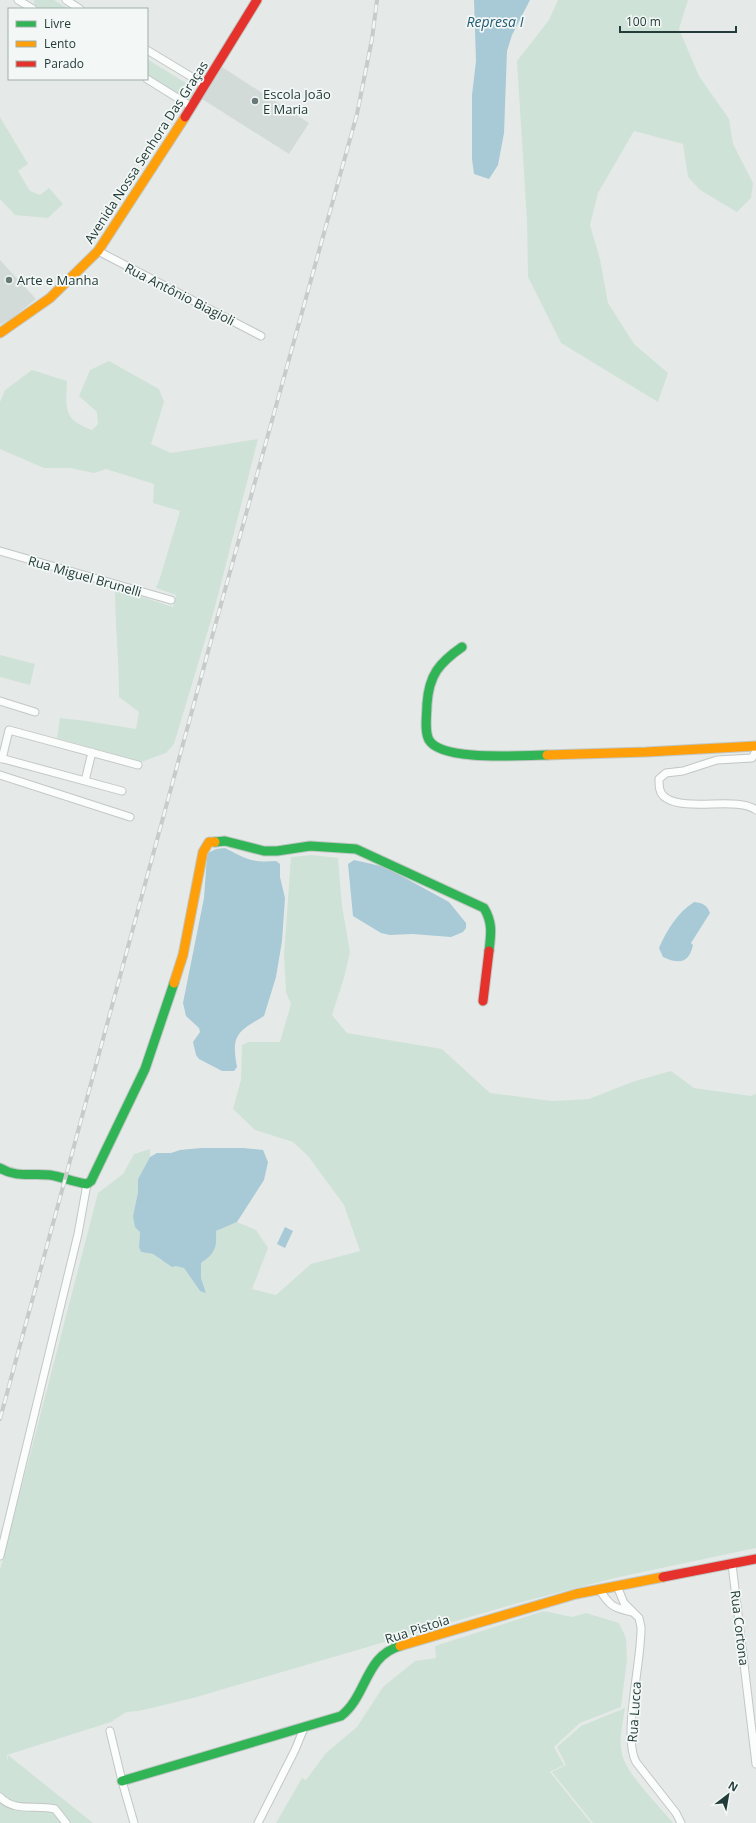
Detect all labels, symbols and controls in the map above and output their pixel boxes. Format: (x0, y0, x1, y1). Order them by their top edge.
legend (8, 8, 148, 80)
scale bar (620, 8, 736, 34)
water label: Represa I (467, 12, 524, 31)
text: 100 m (626, 13, 661, 30)
text: Livre (44, 15, 71, 32)
text: Lento (44, 35, 76, 52)
text: Parado (44, 55, 84, 72)
street label: Avenida Nossa Senhora Das Graças (80, 57, 212, 247)
place label: Escola João E Maria (263, 85, 331, 118)
marker: Escola João E Maria (250, 96, 260, 106)
street label: Rua Antônio Biagioli (122, 258, 238, 330)
place label: Arte e Manha (17, 271, 99, 289)
marker: Arte e Manha (4, 275, 14, 285)
street label: Rua Miguel Brunelli (26, 551, 144, 601)
street label: Rua Cortona (726, 1589, 754, 1667)
street label: Rua Pistoia (382, 1610, 452, 1648)
street label: Rua Lucca (623, 1681, 645, 1743)
north arrow (708, 1775, 748, 1815)
text: N (726, 1777, 741, 1795)

